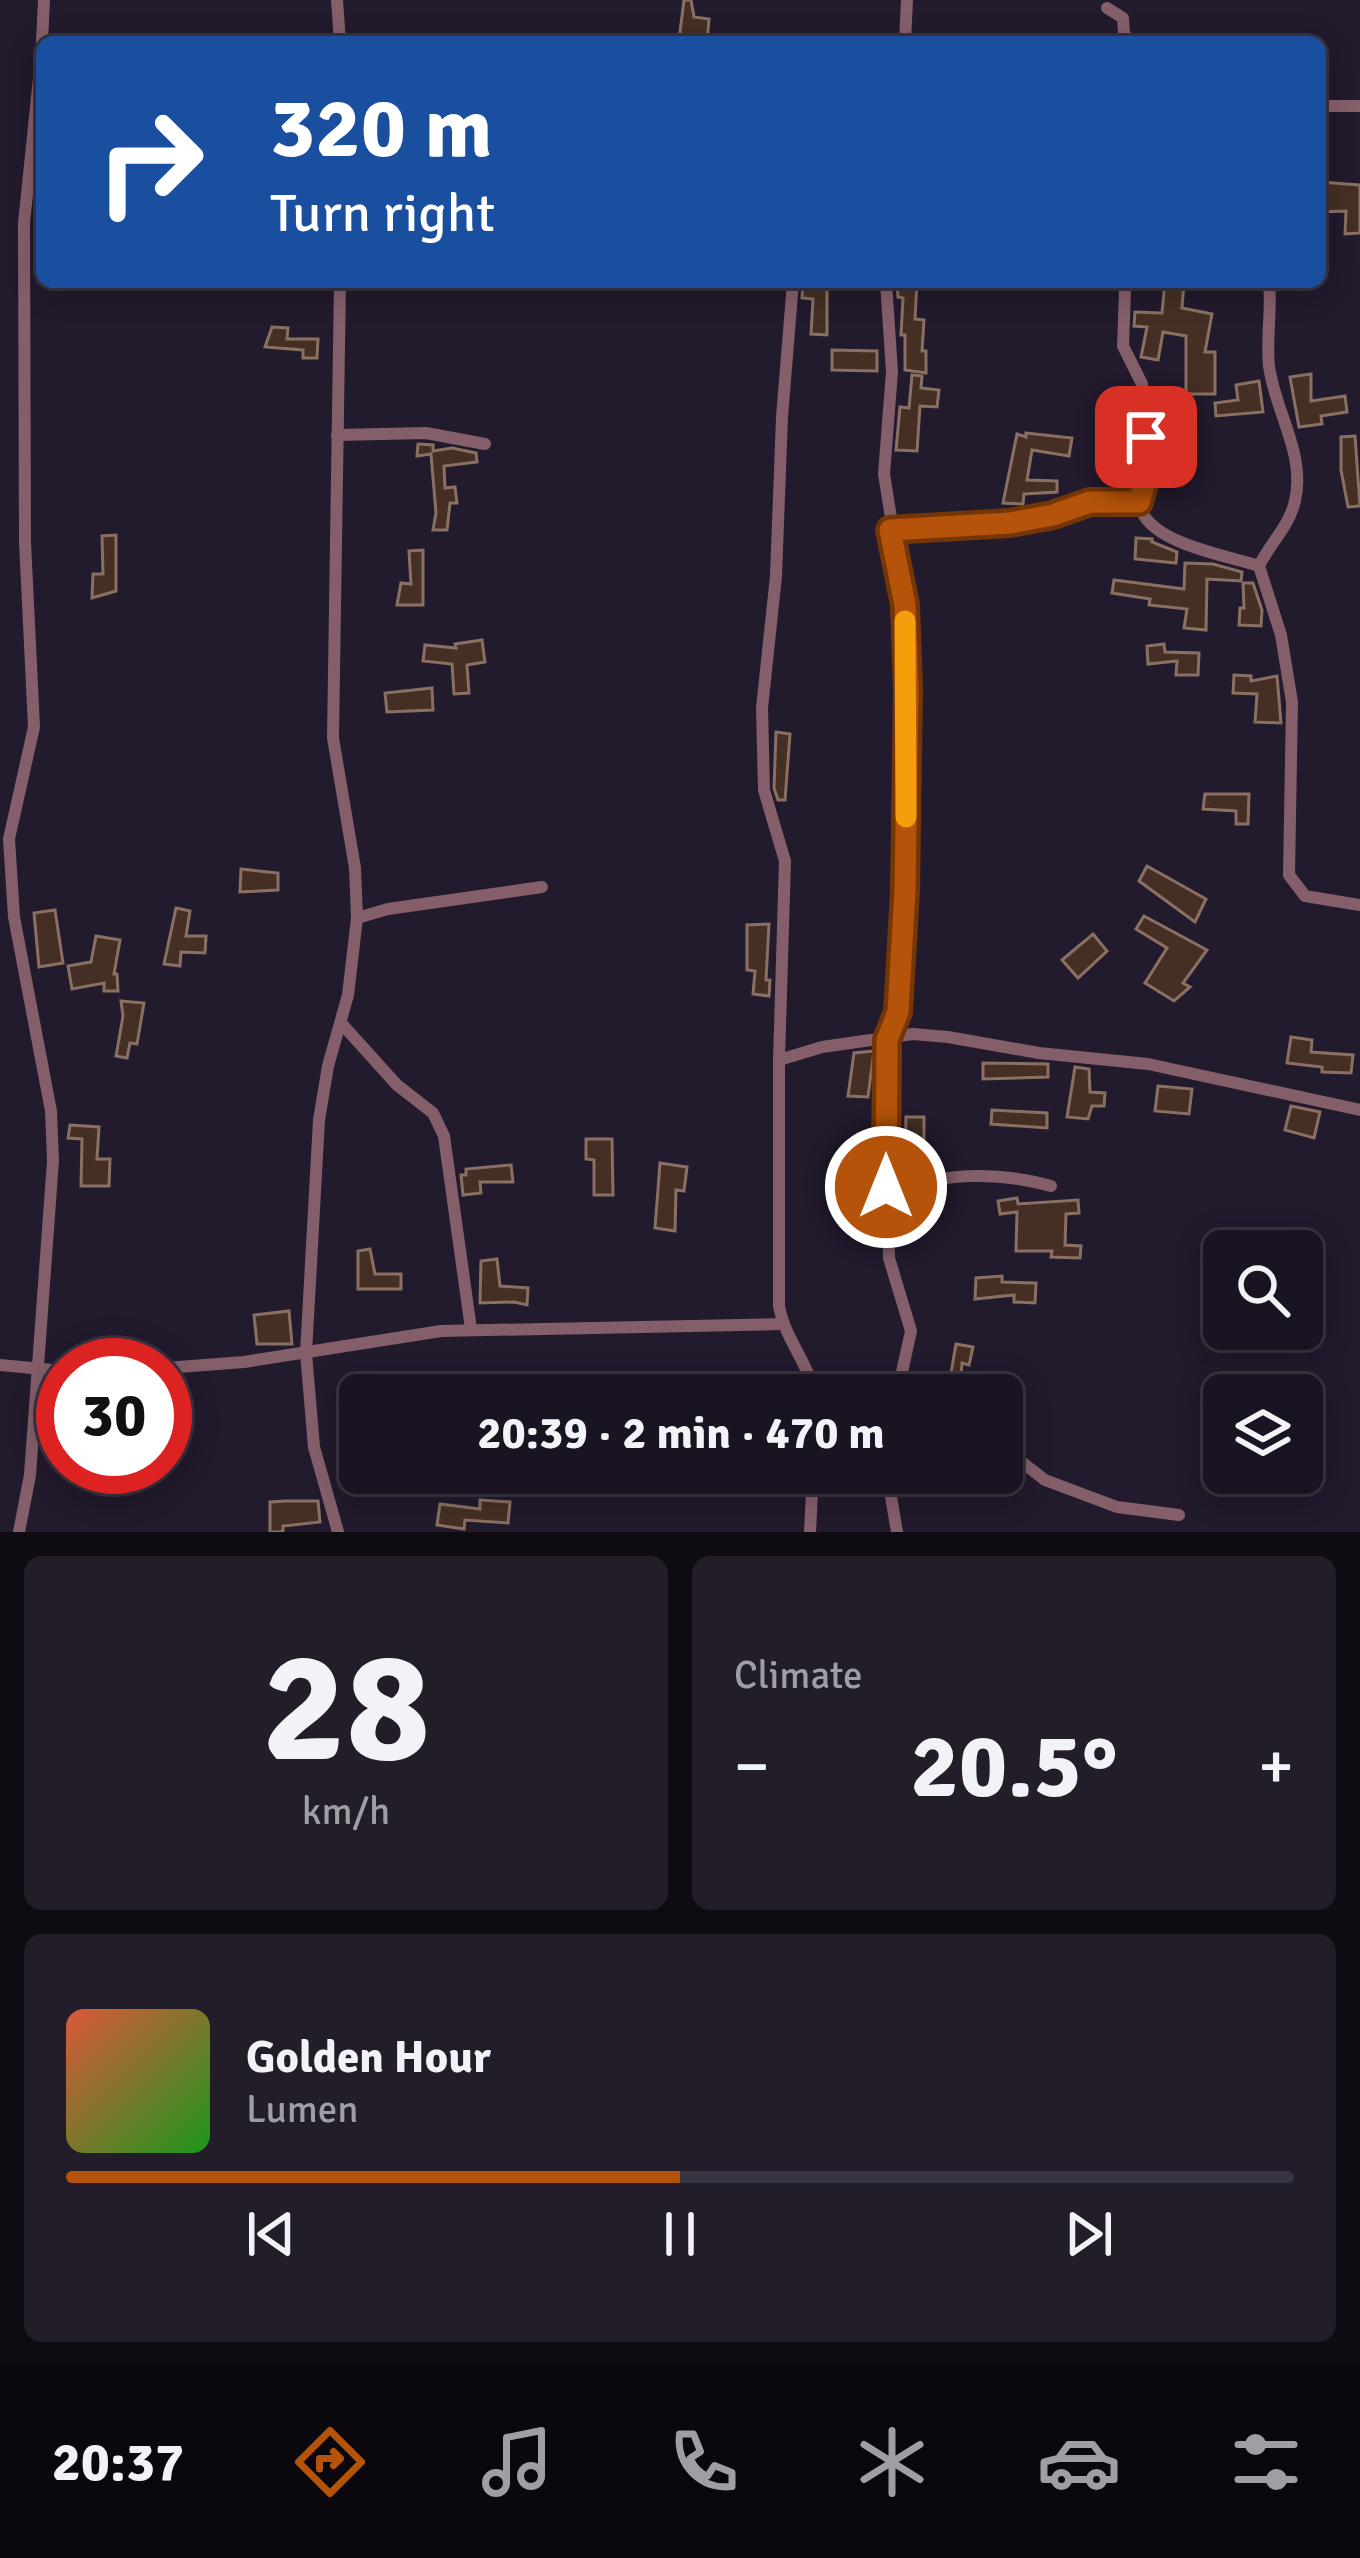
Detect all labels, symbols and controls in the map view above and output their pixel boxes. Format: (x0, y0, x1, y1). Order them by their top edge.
text: 320 m (270, 77, 492, 181)
icon: right (72, 84, 228, 240)
text: Turn right (270, 180, 495, 247)
pin (1095, 386, 1197, 488)
icon: arrive (1113, 404, 1179, 470)
position arrow (823, 1124, 949, 1250)
map controls (1203, 1230, 1323, 1494)
button: search (1203, 1230, 1323, 1350)
speed limit sign: 30 (36, 1338, 192, 1494)
button: layers (1203, 1374, 1323, 1494)
text: 20:39 · 2 min · 470 m (477, 1406, 885, 1461)
text: 28 (262, 1612, 430, 1805)
text: Climate (734, 1651, 863, 1699)
text: 20.5° (910, 1711, 1118, 1822)
text: − (734, 1726, 770, 1807)
text: + (1258, 1726, 1294, 1807)
text: km/h (302, 1787, 390, 1835)
text: Golden Hour (246, 2030, 491, 2085)
text: Lumen (246, 2085, 359, 2133)
icon: previous (238, 2201, 304, 2267)
icon: pause (647, 2201, 713, 2267)
icon: next (1056, 2201, 1122, 2267)
icon: directions (288, 2420, 372, 2504)
icon: music (475, 2420, 559, 2504)
icon: phone (662, 2420, 746, 2504)
icon: climate (850, 2420, 934, 2504)
icon: car (1037, 2420, 1121, 2504)
icon: filters (1224, 2420, 1308, 2504)
text: 20:37 (52, 2429, 184, 2496)

